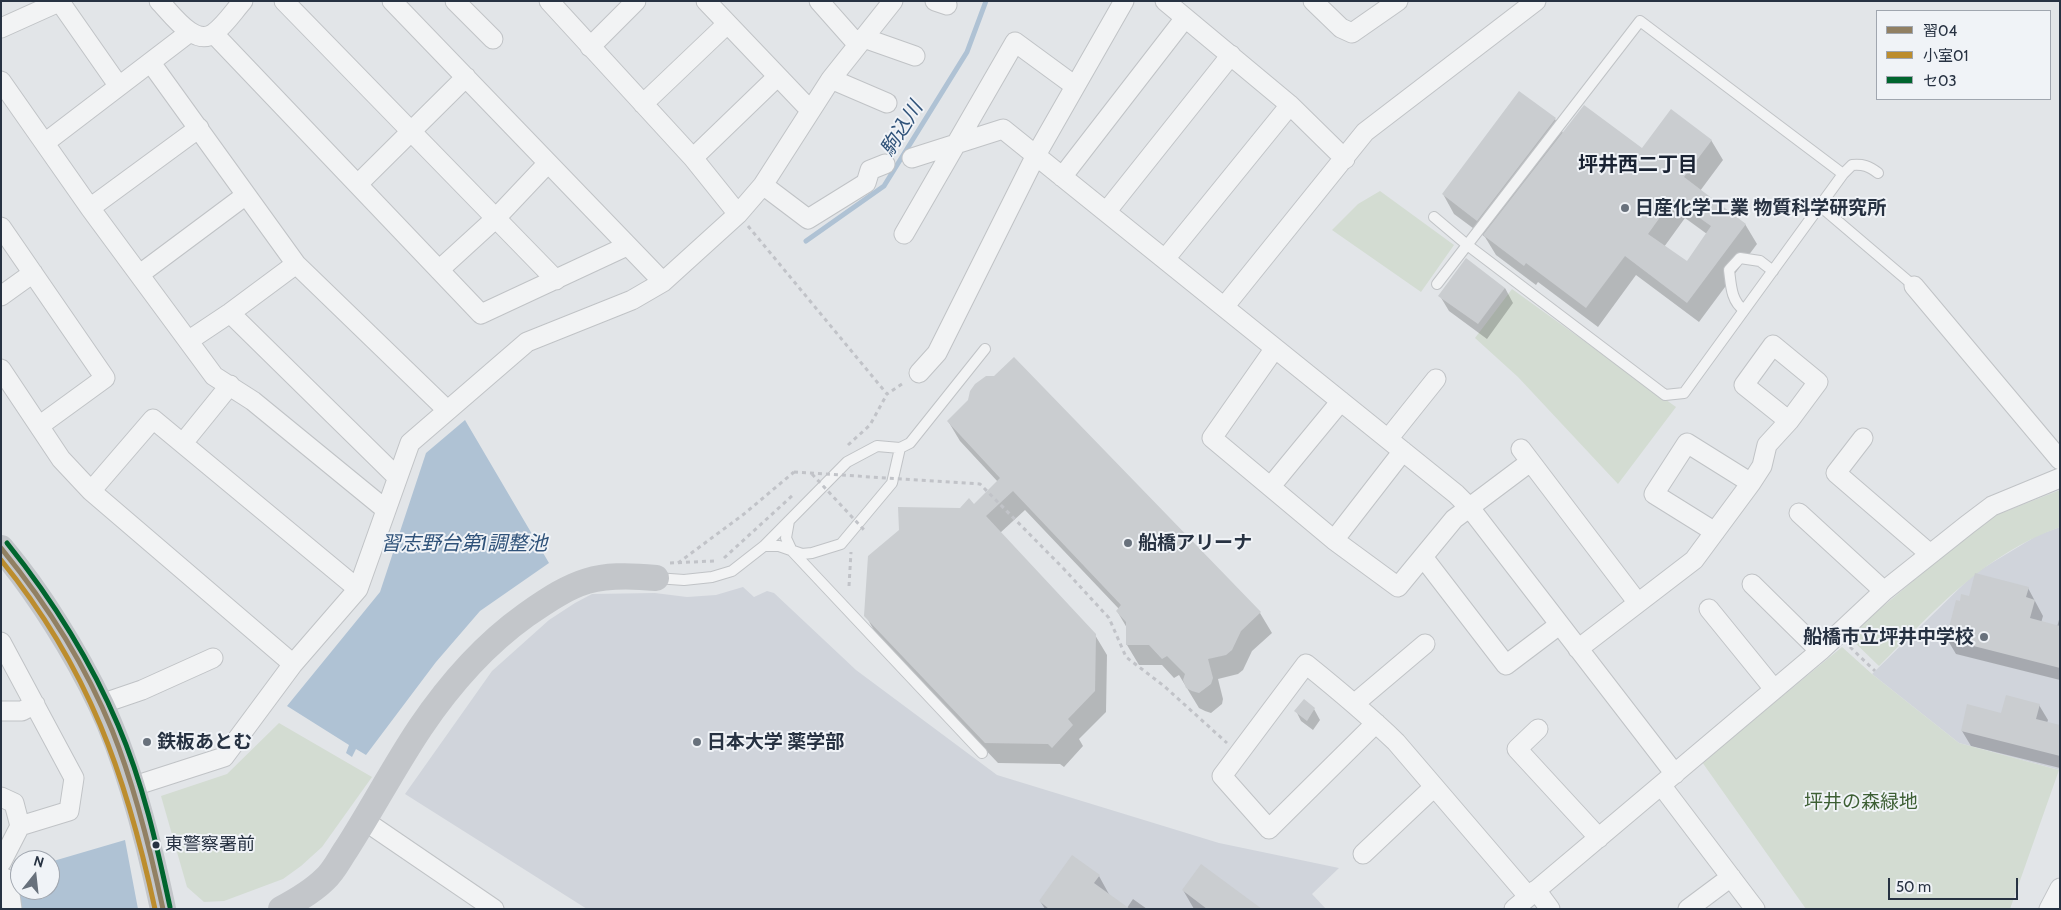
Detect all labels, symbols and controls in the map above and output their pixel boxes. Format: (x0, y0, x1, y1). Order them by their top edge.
legend (1876, 10, 2051, 100)
text: 習04 (1923, 22, 1957, 40)
text: 小室01 (1923, 47, 1968, 65)
text: セ03 (1923, 72, 1957, 90)
water label: 駒込川 (876, 97, 928, 161)
district label: 坪井西二丁目 (1578, 153, 1698, 177)
place label: 日産化学工業 物質科学研究所 (1635, 197, 1886, 219)
marker: 日産化学工業 物質科学研究所 (1619, 202, 1631, 214)
water label: 習志野台第1調整池 (381, 532, 547, 556)
place label: 船橋アリーナ (1138, 532, 1252, 554)
marker: 船橋アリーナ (1122, 537, 1134, 549)
place label: 船橋市立坪井中学校 (1803, 626, 1974, 648)
marker: 船橋市立坪井中学校 (1978, 631, 1990, 643)
place label: 鉄板あとむ (157, 731, 252, 753)
place label: 日本大学 薬学部 (707, 731, 844, 753)
marker: 鉄板あとむ (141, 736, 153, 748)
marker: 日本大学 薬学部 (691, 736, 703, 748)
park label: 坪井の森緑地 (1804, 791, 1918, 813)
place label: 東警察署前 (165, 834, 255, 856)
marker: 東警察署前 (151, 840, 161, 850)
north arrow (10, 850, 60, 900)
text: N (32, 852, 46, 872)
scale bar (1891, 868, 2021, 900)
text: 50 m (1896, 878, 1931, 896)

